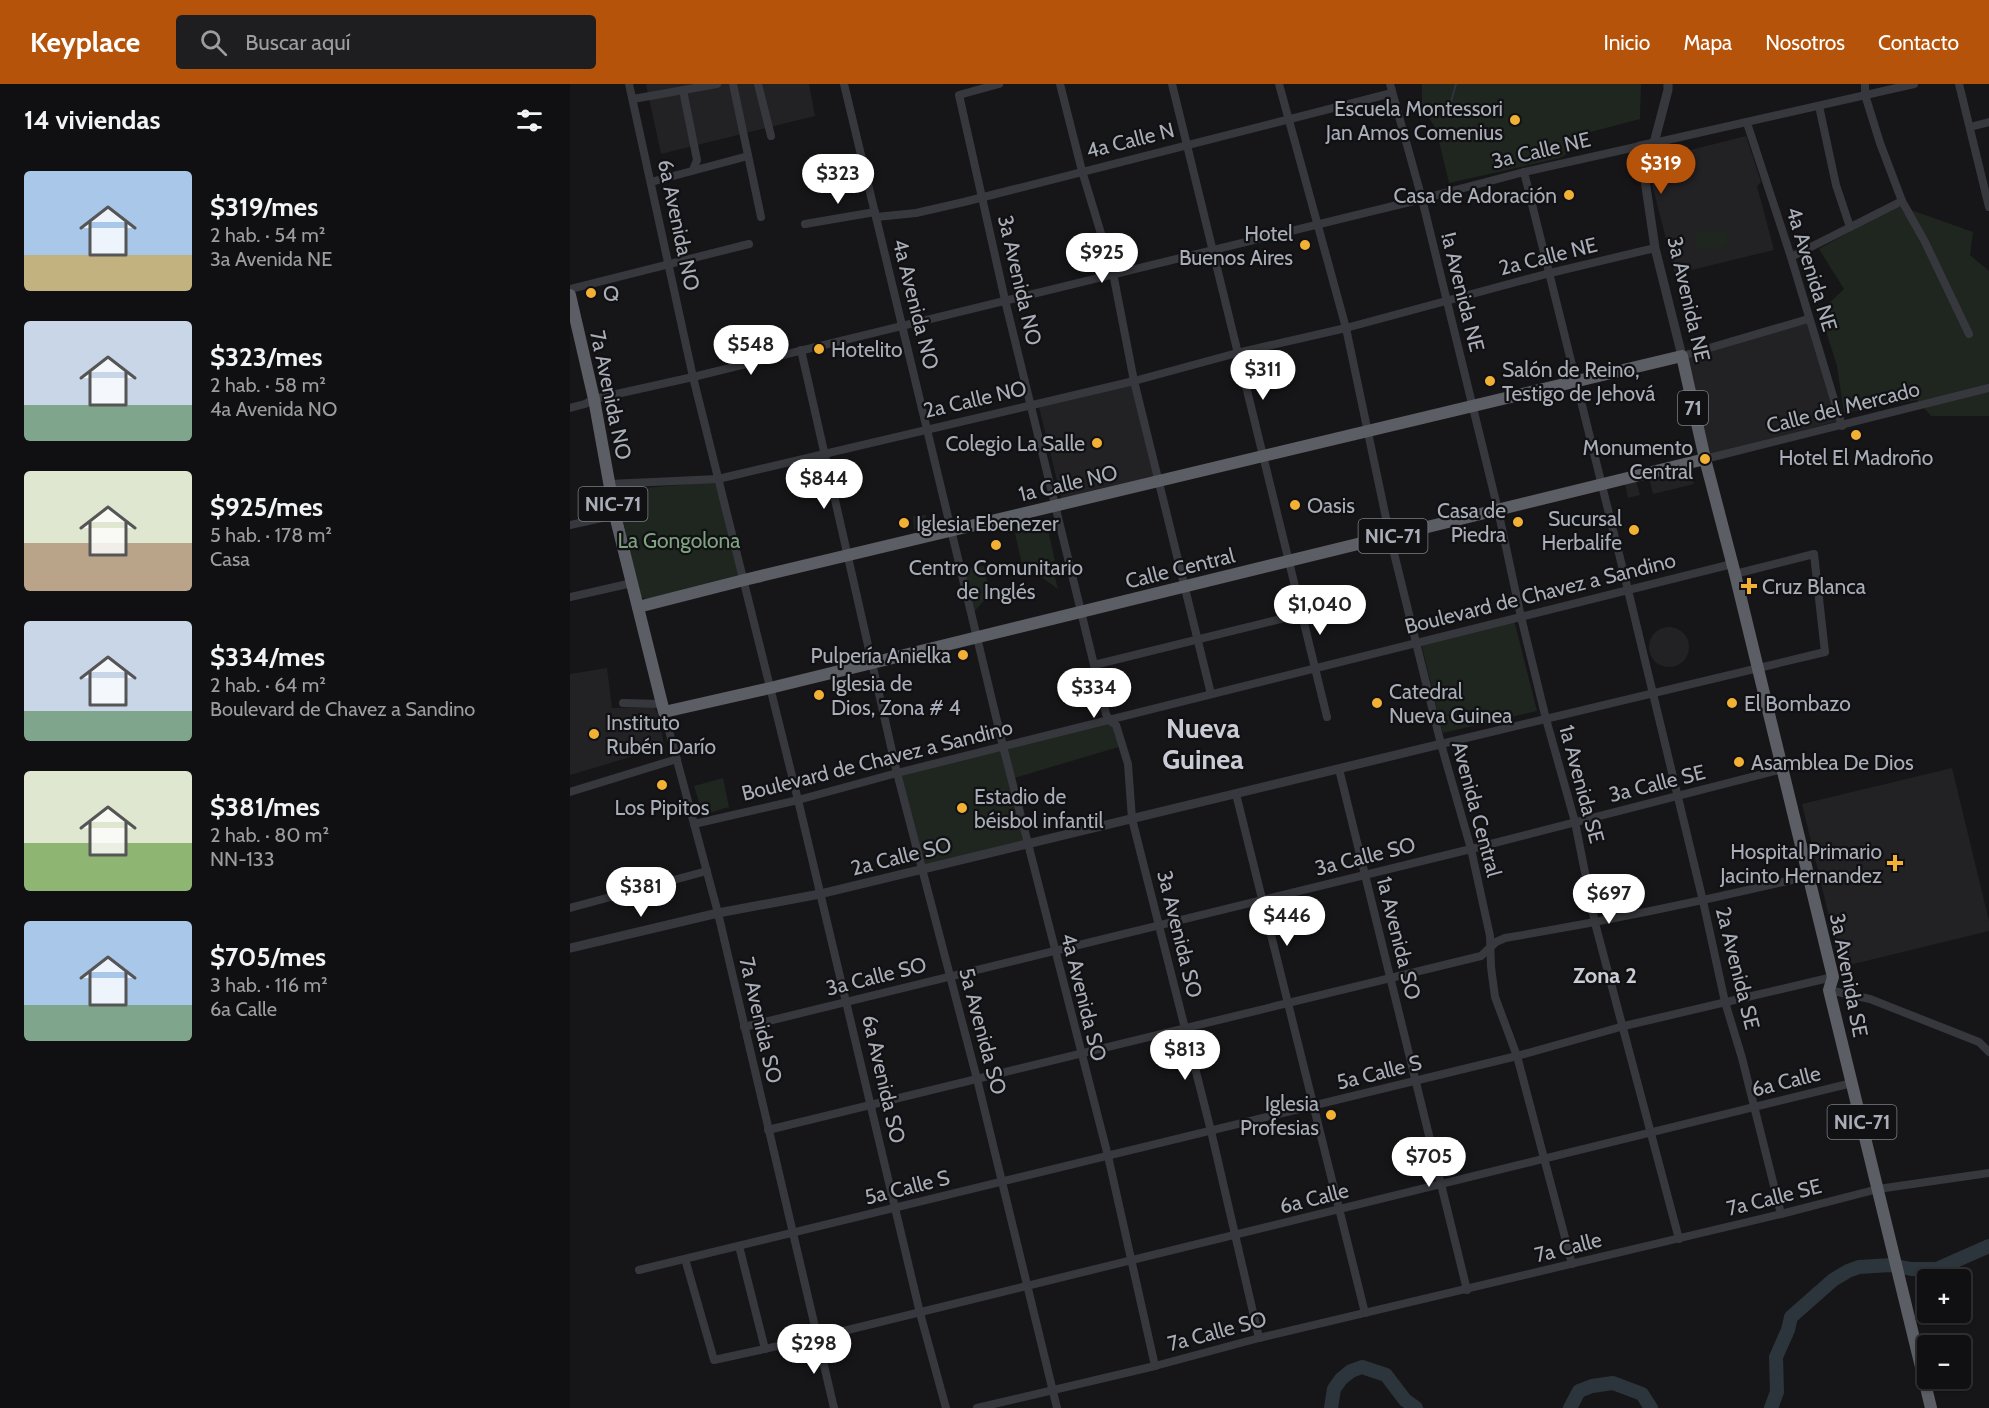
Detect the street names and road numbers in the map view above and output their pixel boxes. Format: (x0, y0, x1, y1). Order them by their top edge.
street label: 4a Calle N (1083, 117, 1177, 163)
street label: 3a Calle NE (1489, 126, 1593, 174)
street label: 6a Avenida NO (653, 157, 705, 293)
street label: 4a Avenida NE (1781, 204, 1843, 334)
street label: 3a Avenida NO (993, 212, 1047, 348)
street label: !a Avenida NE (1436, 230, 1490, 354)
street label: 2a Calle NE (1496, 232, 1600, 280)
street label: 3a Avenida NE (1662, 234, 1716, 364)
street label: 4a Avenida NO (888, 236, 944, 372)
street label: 7a Avenida NO (585, 328, 637, 462)
street label: 2a Calle NO (921, 375, 1029, 423)
street label: Calle del Mercado (1764, 376, 1922, 438)
road number: 71 (1678, 391, 1708, 425)
street label: 1a Calle NO (1016, 459, 1120, 507)
road number: NIC-71 (579, 487, 648, 521)
road number: NIC-71 (1358, 519, 1428, 553)
street label: Calle Central (1123, 542, 1237, 594)
street label: Boulevard de Chavez a Sandino (1402, 547, 1678, 639)
street label: Boulevard de Chavez a Sandino (739, 714, 1015, 806)
street label: 1a Avenida SE (1554, 722, 1610, 846)
street label: Avenida Central (1447, 738, 1507, 880)
street label: 3a Calle SE (1606, 759, 1708, 807)
street label: 2a Calle SO (848, 831, 954, 881)
street label: 3a Calle SO (1312, 831, 1418, 881)
street label: 3a Avenida SO (1152, 868, 1208, 1000)
street label: 1a Avenida SO (1372, 874, 1426, 1002)
street label: 2a Avenida SE (1711, 904, 1765, 1032)
street label: 3a Avenida SE (1825, 911, 1873, 1039)
street label: 4a Avenida SO (1056, 930, 1112, 1064)
street label: 3a Calle SO (823, 951, 929, 1001)
street label: 7a Avenida SO (734, 954, 788, 1086)
street label: 5a Avenida SO (954, 965, 1012, 1097)
street label: 6a Avenida SO (857, 1012, 911, 1146)
street label: 5a Calle S (1334, 1049, 1424, 1095)
street label: 6a Calle (1749, 1060, 1823, 1102)
road number: NIC-71 (1828, 1105, 1896, 1139)
street label: 5a Calle S (862, 1164, 952, 1210)
street label: 7a Calle SE (1724, 1173, 1824, 1221)
street label: 6a Calle (1277, 1177, 1351, 1219)
street label: 7a Calle (1532, 1227, 1604, 1267)
street label: 7a Calle SO (1165, 1306, 1269, 1356)

